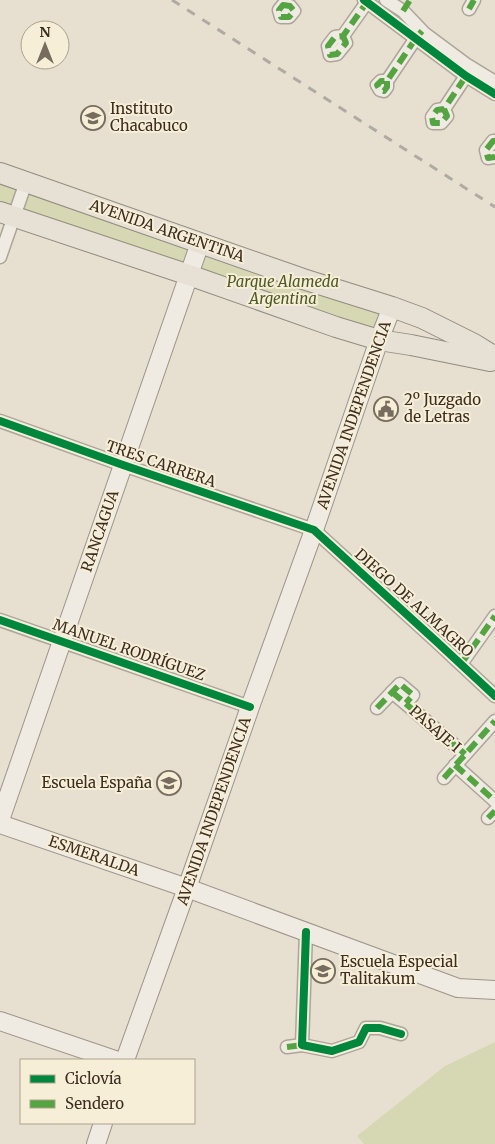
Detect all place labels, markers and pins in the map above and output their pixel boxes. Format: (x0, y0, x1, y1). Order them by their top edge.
place label: Instituto Chacabuco (110, 99, 188, 135)
school or university icon: Instituto Chacabuco (80, 105, 106, 131)
place label: 2º Juzgado de Letras (404, 390, 481, 426)
public building icon: 2º Juzgado de Letras (373, 396, 399, 422)
school or university icon: Escuela España (156, 770, 182, 796)
place label: Escuela España (42, 773, 152, 792)
place label: Escuela Especial Talitakum (340, 952, 458, 988)
school or university icon: Escuela Especial Talitakum (310, 958, 336, 984)

